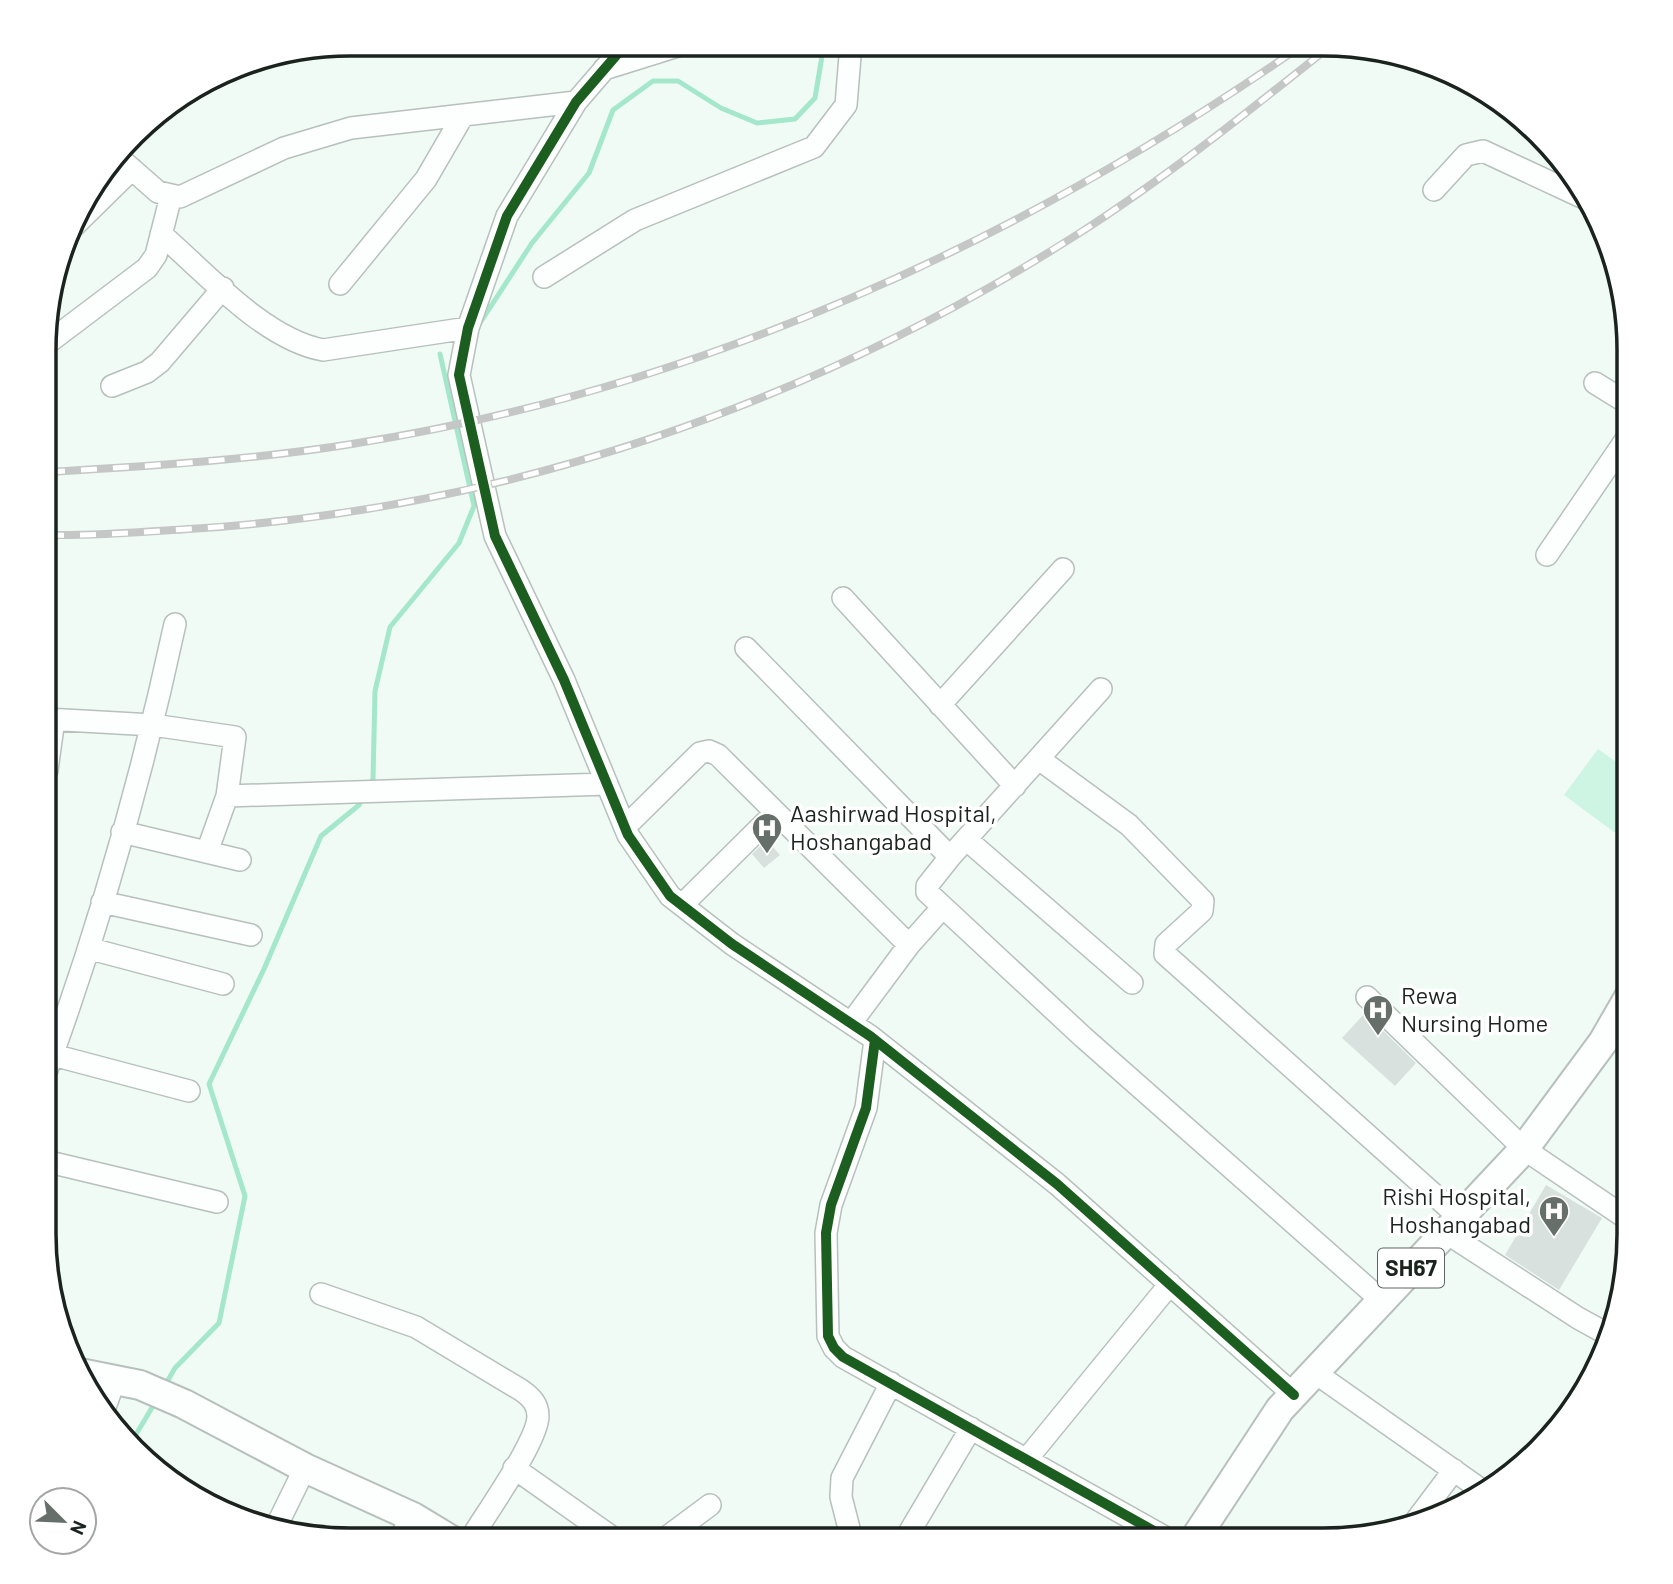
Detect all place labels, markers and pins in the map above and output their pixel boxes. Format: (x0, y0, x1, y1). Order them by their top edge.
place label: Aashirwad Hospital, Hoshangabad (790, 798, 997, 855)
hospital icon: Aashirwad Hospital, Hoshangabad (750, 811, 784, 855)
place label: Rewa Nursing Home (1401, 980, 1548, 1037)
hospital icon: Rewa Nursing Home (1361, 993, 1395, 1037)
place label: Rishi Hospital, Hoshangabad (1382, 1181, 1531, 1238)
hospital icon: Rishi Hospital, Hoshangabad (1537, 1194, 1571, 1238)

